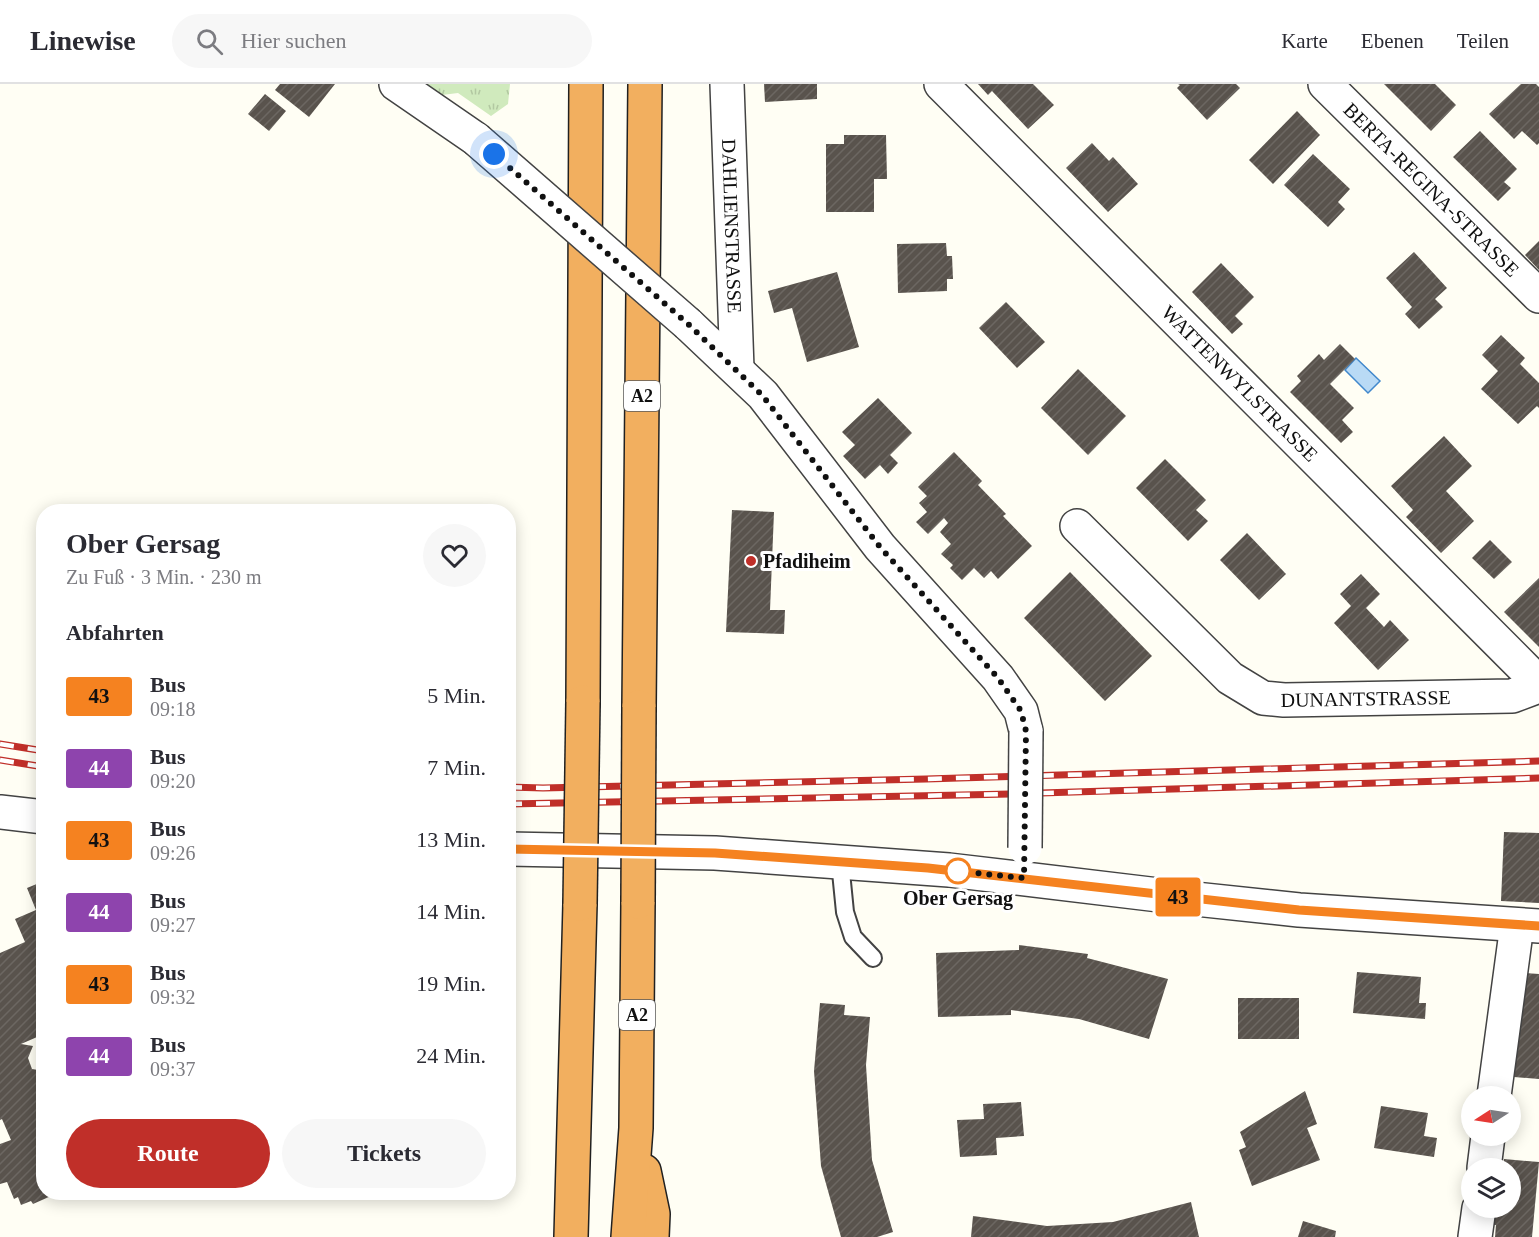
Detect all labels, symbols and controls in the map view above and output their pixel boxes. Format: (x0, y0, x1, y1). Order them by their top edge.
search box (172, 14, 592, 68)
text: Linewise (30, 25, 136, 56)
icon: search (193, 25, 226, 58)
text: Hier suchen (241, 28, 346, 53)
text: Karte (1281, 29, 1328, 53)
text: Ebenen (1361, 29, 1424, 53)
text: Teilen (1457, 29, 1509, 53)
street label: BERTA-REGINA-STRASSE (1340, 98, 1524, 281)
street label: DAHLIENSTRASSE (718, 138, 746, 314)
your location (479, 139, 509, 169)
street label: WATTENWYLSTRASSE (1157, 301, 1322, 466)
road number: A2 (624, 381, 660, 411)
button: heart (423, 524, 486, 587)
text: Ober Gersag (66, 528, 220, 559)
place label: Pfadiheim (763, 550, 851, 572)
marker: Pfadiheim (744, 554, 758, 568)
text: Zu Fuß · 3 Min. · 230 m (66, 566, 262, 588)
text: Abfahrten (66, 620, 164, 645)
text: Bus (150, 672, 185, 697)
text: 5 Min. (427, 683, 486, 708)
text: 43 (89, 684, 110, 708)
street label: DUNANTSTRASSE (1280, 686, 1451, 711)
text: 09:18 (150, 698, 196, 720)
text: Bus (150, 744, 185, 769)
text: 7 Min. (427, 755, 486, 780)
text: 44 (89, 756, 110, 780)
text: 09:20 (150, 770, 196, 792)
text: Bus (150, 816, 185, 841)
text: 13 Min. (416, 827, 486, 852)
text: 43 (89, 828, 110, 852)
text: 09:26 (150, 842, 196, 864)
marker: Ober Gersag (945, 858, 971, 884)
line badge: 43 (1151, 878, 1205, 916)
text: 43 (1168, 885, 1189, 909)
place label: Ober Gersag (903, 887, 1013, 910)
text: Bus (150, 888, 185, 913)
text: 14 Min. (416, 899, 486, 924)
text: 44 (89, 900, 110, 924)
text: 09:27 (150, 914, 196, 936)
text: Bus (150, 960, 185, 985)
text: 19 Min. (416, 971, 486, 996)
text: 43 (89, 972, 110, 996)
text: 09:32 (150, 986, 196, 1008)
road number: A2 (619, 1000, 655, 1030)
text: Bus (150, 1032, 185, 1057)
text: 24 Min. (416, 1043, 486, 1068)
text: 44 (89, 1044, 110, 1068)
text: 09:37 (150, 1058, 196, 1080)
north arrow (1461, 1086, 1521, 1146)
map controls (1461, 1086, 1521, 1218)
button: Route (66, 1119, 270, 1188)
button: Tickets (282, 1119, 486, 1188)
button: layers (1461, 1158, 1521, 1218)

